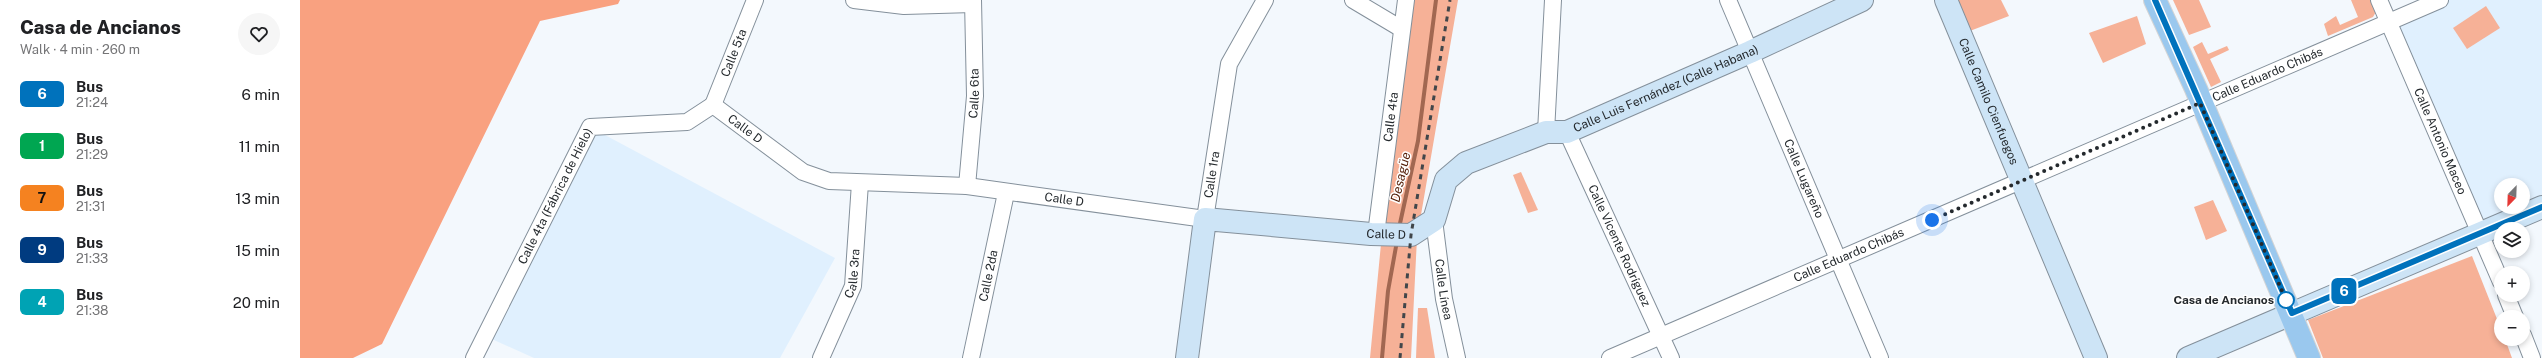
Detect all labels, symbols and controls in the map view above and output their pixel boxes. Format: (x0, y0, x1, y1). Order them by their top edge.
button: heart (238, 13, 280, 55)
text: Casa de Ancianos (20, 16, 181, 38)
street label: Calle 5ta (718, 27, 750, 79)
street label: Calle Camilo Cienfuegos (1956, 36, 2021, 167)
text: Walk · 4 min · 260 m (20, 42, 140, 57)
street label: Calle Luis Fernández (Calle Habana) (1571, 42, 1761, 135)
street label: Calle Eduardo Chibás (2210, 44, 2325, 104)
street label: Calle 6ta (966, 68, 982, 119)
text: Bus (76, 78, 103, 95)
text: 6 (37, 86, 47, 102)
text: 6 min (242, 86, 280, 103)
street label: Calle Antonio Maceo (2411, 86, 2469, 197)
street label: Calle 4ta (1381, 91, 1401, 143)
text: 21:24 (76, 95, 108, 110)
street label: Calle D (725, 111, 765, 146)
street label: Calle 4ta (Fábrica de Hielo) (515, 126, 595, 267)
text: Bus (76, 130, 103, 147)
street label: Calle Lugareño (1781, 137, 1827, 220)
text: 1 (39, 138, 45, 154)
text: 11 min (239, 138, 280, 155)
text: 21:29 (76, 147, 108, 162)
street label: Calle 1ra (1201, 150, 1222, 199)
water label: Desagüe (1387, 151, 1414, 204)
north arrow (2494, 178, 2530, 214)
map controls (2494, 178, 2530, 346)
text: Bus (76, 182, 103, 199)
street label: Calle Vicente Rodríguez (1585, 182, 1653, 309)
text: 7 (38, 190, 46, 206)
text: 13 min (235, 190, 280, 207)
street label: Calle D (1044, 190, 1085, 209)
text: 21:31 (76, 199, 105, 214)
your location (1922, 210, 1942, 230)
button: layers (2494, 222, 2530, 258)
street label: Calle Eduardo Chibás (1791, 225, 1906, 285)
street label: Calle D (1366, 227, 1406, 242)
text: Bus (76, 234, 103, 251)
text: 9 (37, 242, 47, 258)
text: 15 min (235, 242, 280, 259)
street label: Calle 3ra (841, 248, 863, 301)
street label: Calle 2da (976, 249, 1001, 303)
text: 21:33 (76, 251, 108, 266)
street label: Calle Línea (1432, 258, 1455, 321)
button: + (2494, 266, 2530, 302)
line badge: 6 (2331, 278, 2357, 304)
text: 6 (2339, 283, 2349, 299)
text: Bus (76, 286, 103, 303)
marker: Casa de Ancianos (2277, 291, 2295, 309)
place label: Casa de Ancianos (2173, 293, 2274, 307)
text: 4 (37, 294, 47, 310)
text: 20 min (233, 294, 280, 311)
text: 21:38 (76, 303, 109, 318)
button: − (2494, 310, 2530, 346)

